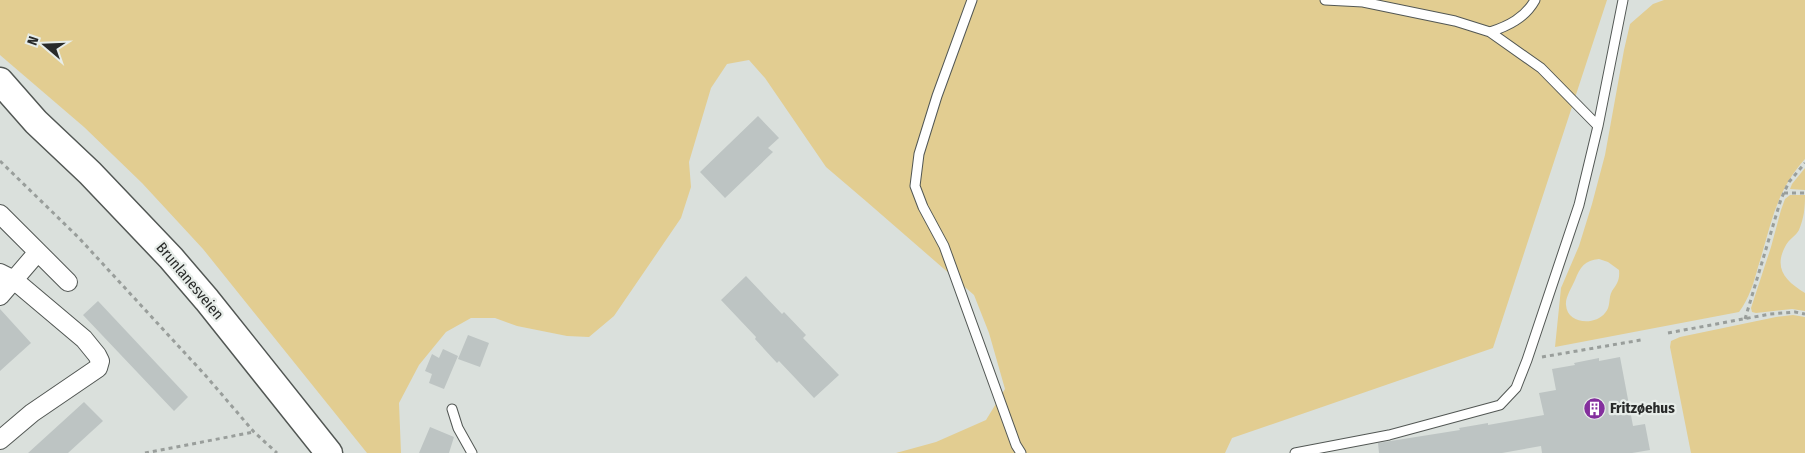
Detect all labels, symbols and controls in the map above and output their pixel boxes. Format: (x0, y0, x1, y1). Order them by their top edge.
north arrow (20, 20, 70, 70)
text: N (24, 34, 43, 48)
street label: Brunlanesveien (153, 239, 227, 323)
building icon: Fritzøehus (1582, 396, 1606, 420)
place label: Fritzøehus (1610, 399, 1675, 417)

